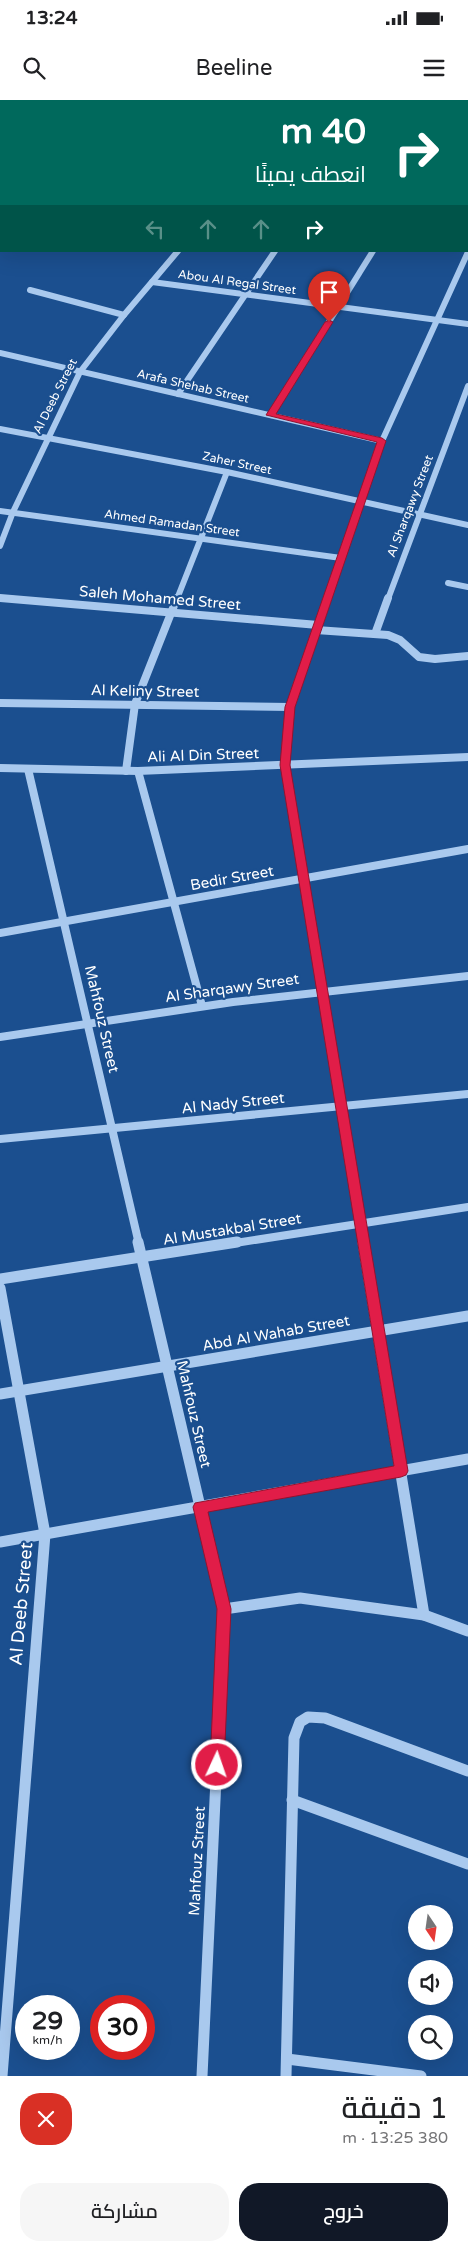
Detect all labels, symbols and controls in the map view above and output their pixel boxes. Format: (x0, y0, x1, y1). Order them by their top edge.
text: 13:24 (25, 7, 78, 29)
icon: search (20, 54, 48, 82)
icon: menu (420, 54, 448, 82)
text: Beeline (196, 55, 272, 81)
text: 40 m (281, 111, 366, 153)
icon: right (384, 120, 449, 185)
text: انعطف يمينًا (255, 162, 366, 188)
icon: left (141, 215, 169, 243)
icon: ahead (194, 215, 222, 243)
icon: ahead (247, 215, 275, 243)
icon: right (300, 215, 328, 243)
street label: Abou Al Regal Street (177, 267, 297, 297)
pin (308, 271, 350, 322)
icon: arrive (315, 278, 343, 306)
street label: Al Deeb Street (30, 356, 80, 436)
street label: Arafa Shehab Street (136, 366, 251, 406)
street label: Zaher Street (201, 449, 273, 477)
street label: Al Sharqawy Street (384, 453, 436, 559)
street label: Ahmed Ramadan Street (103, 507, 241, 540)
street label: Saleh Mohamed Street (78, 582, 242, 614)
street label: Al Keliny Street (91, 681, 200, 701)
street label: Ali Al Din Street (147, 744, 260, 766)
street label: Bedir Street (189, 862, 275, 894)
street label: Mahfouz Street (81, 964, 123, 1075)
street label: Al Sharqawy Street (164, 970, 301, 1006)
street label: Al Nady Street (181, 1089, 286, 1117)
street label: Al Mustakbal Street (161, 1209, 303, 1249)
street label: Abd Al Wahab Street (201, 1311, 351, 1355)
street label: Mahfouz Street (173, 1359, 215, 1470)
street label: Al Deeb Street (5, 1541, 37, 1666)
position arrow (190, 1738, 242, 1790)
street label: Mahfouz Street (185, 1806, 209, 1916)
north arrow (408, 1905, 452, 1950)
map controls (408, 1905, 453, 2060)
button: sound (408, 1960, 453, 2005)
speed limit sign: 30 (90, 1995, 155, 2060)
text: 29 (32, 2006, 63, 2036)
button: search (408, 2015, 453, 2060)
text: km/h (32, 2033, 63, 2047)
text: 1 دقيقة (341, 2090, 448, 2127)
button: close (20, 2093, 72, 2145)
text: 380 m · 13:25 (342, 2128, 448, 2148)
button: مشاركة (20, 2183, 229, 2241)
button: خروج (239, 2183, 448, 2241)

